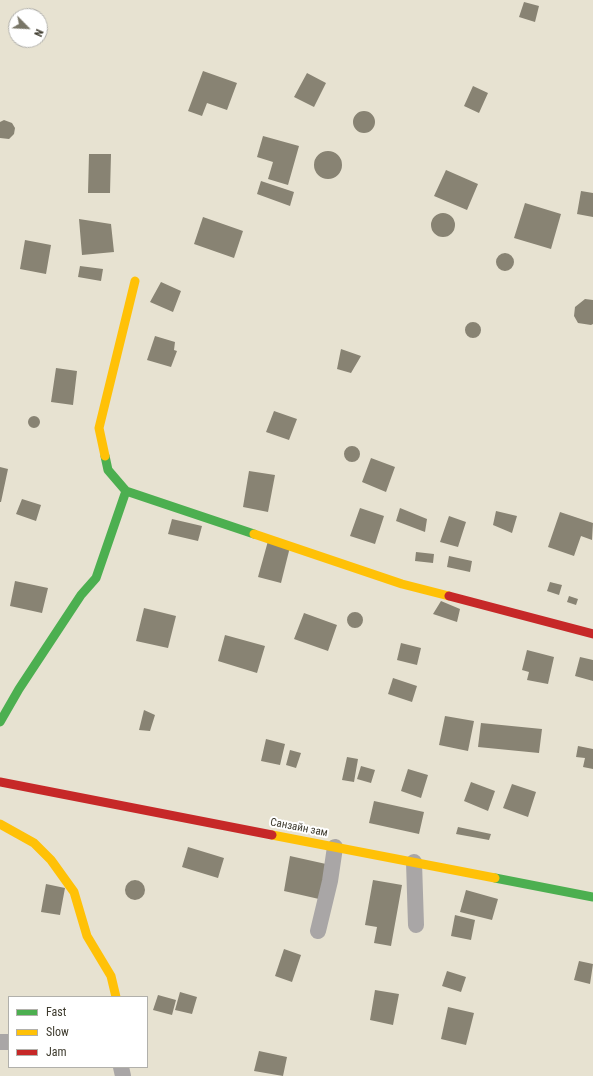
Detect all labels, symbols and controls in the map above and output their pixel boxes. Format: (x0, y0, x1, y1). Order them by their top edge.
north arrow (8, 8, 48, 48)
text: N (31, 27, 46, 38)
street label: Санзайн зам (269, 816, 329, 840)
legend (8, 996, 148, 1068)
text: Fast (46, 1005, 66, 1019)
text: Slow (46, 1025, 69, 1039)
text: Jam (46, 1045, 67, 1059)

